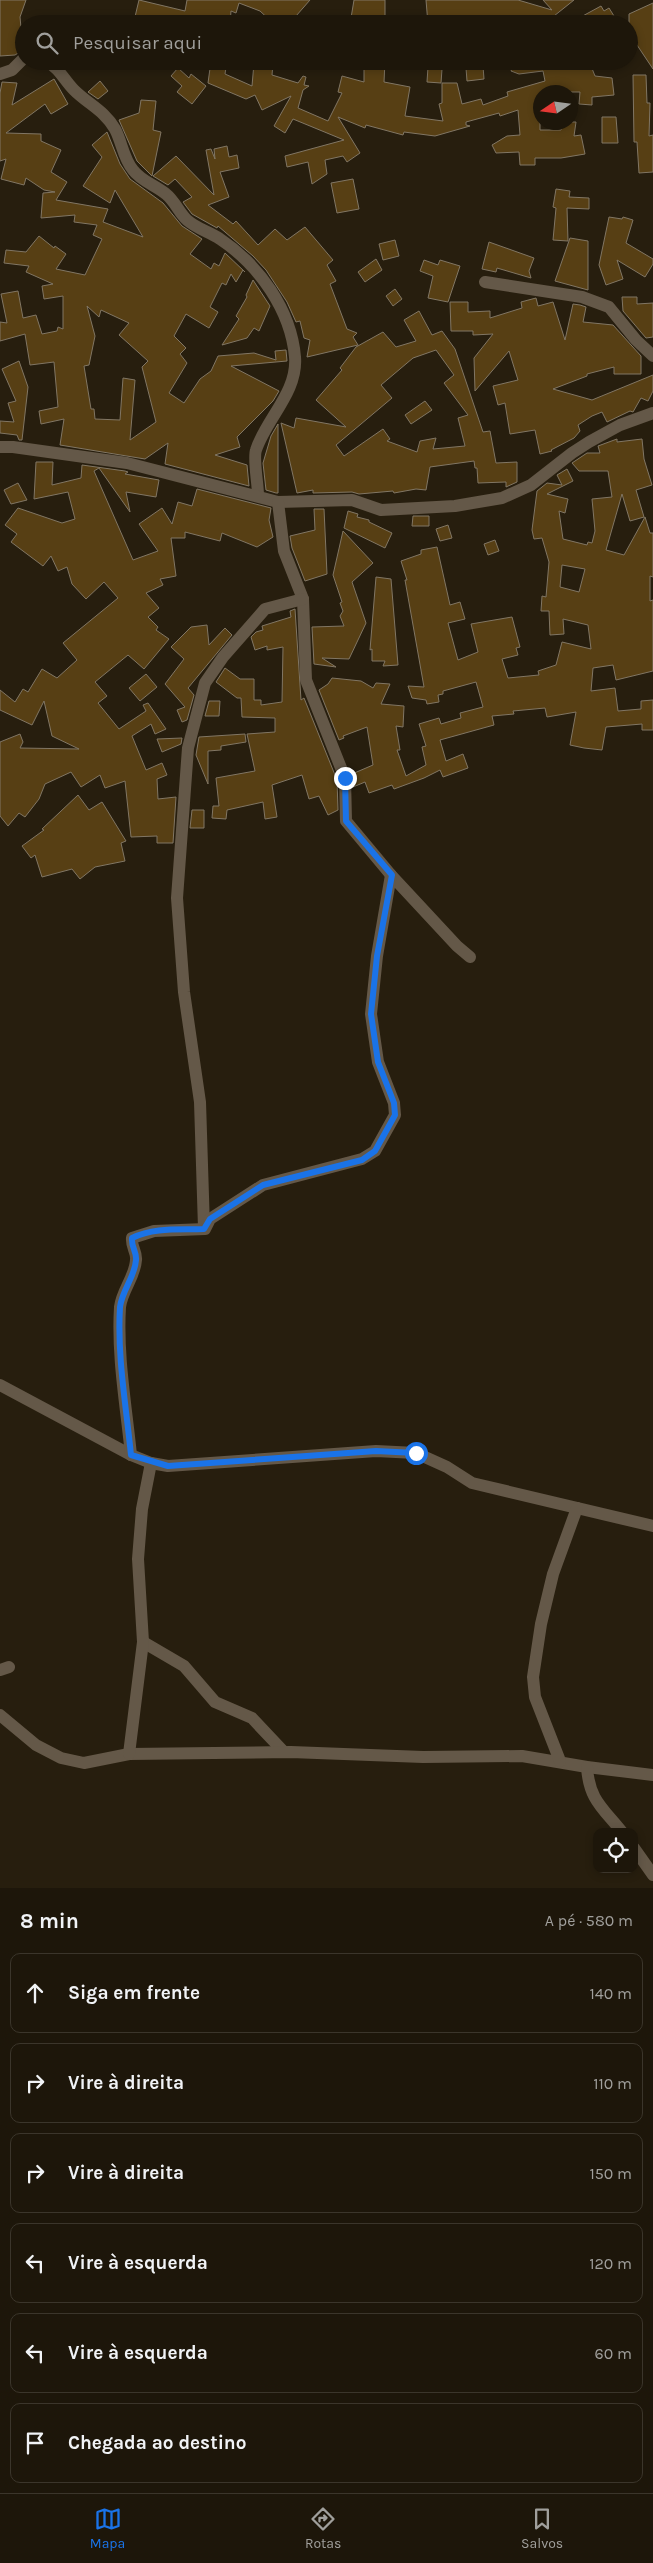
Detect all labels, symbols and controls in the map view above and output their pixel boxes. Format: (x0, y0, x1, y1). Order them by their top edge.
search box (15, 15, 638, 70)
icon: search (33, 29, 61, 57)
text: Pesquisar aqui (73, 32, 202, 54)
north arrow (533, 85, 578, 130)
route end (334, 767, 357, 790)
route start (405, 1442, 428, 1465)
map controls (593, 1828, 638, 1873)
button: locate (593, 1828, 638, 1873)
text: 8 min (20, 1909, 79, 1933)
text: A pé · 580 m (545, 1911, 633, 1930)
icon: ahead (21, 1979, 49, 2007)
text: Siga em frente (68, 1982, 200, 2004)
text: 140 m (590, 1984, 632, 2003)
icon: right (21, 2069, 49, 2097)
text: Vire à direita (68, 2072, 184, 2094)
text: 110 m (593, 2074, 632, 2093)
icon: right (21, 2159, 49, 2187)
text: Vire à direita (68, 2162, 184, 2184)
text: 150 m (589, 2164, 632, 2183)
icon: left (21, 2249, 49, 2277)
text: Vire à esquerda (68, 2252, 208, 2274)
text: 120 m (589, 2254, 632, 2273)
icon: left (21, 2339, 49, 2367)
text: Vire à esquerda (68, 2342, 208, 2364)
text: 60 m (595, 2344, 632, 2363)
icon: arrive (21, 2429, 49, 2457)
text: Chegada ao destino (68, 2432, 246, 2454)
tab: Mapa (90, 2505, 125, 2552)
tab: Rotas (305, 2505, 341, 2552)
tab: Salvos (521, 2505, 563, 2552)

